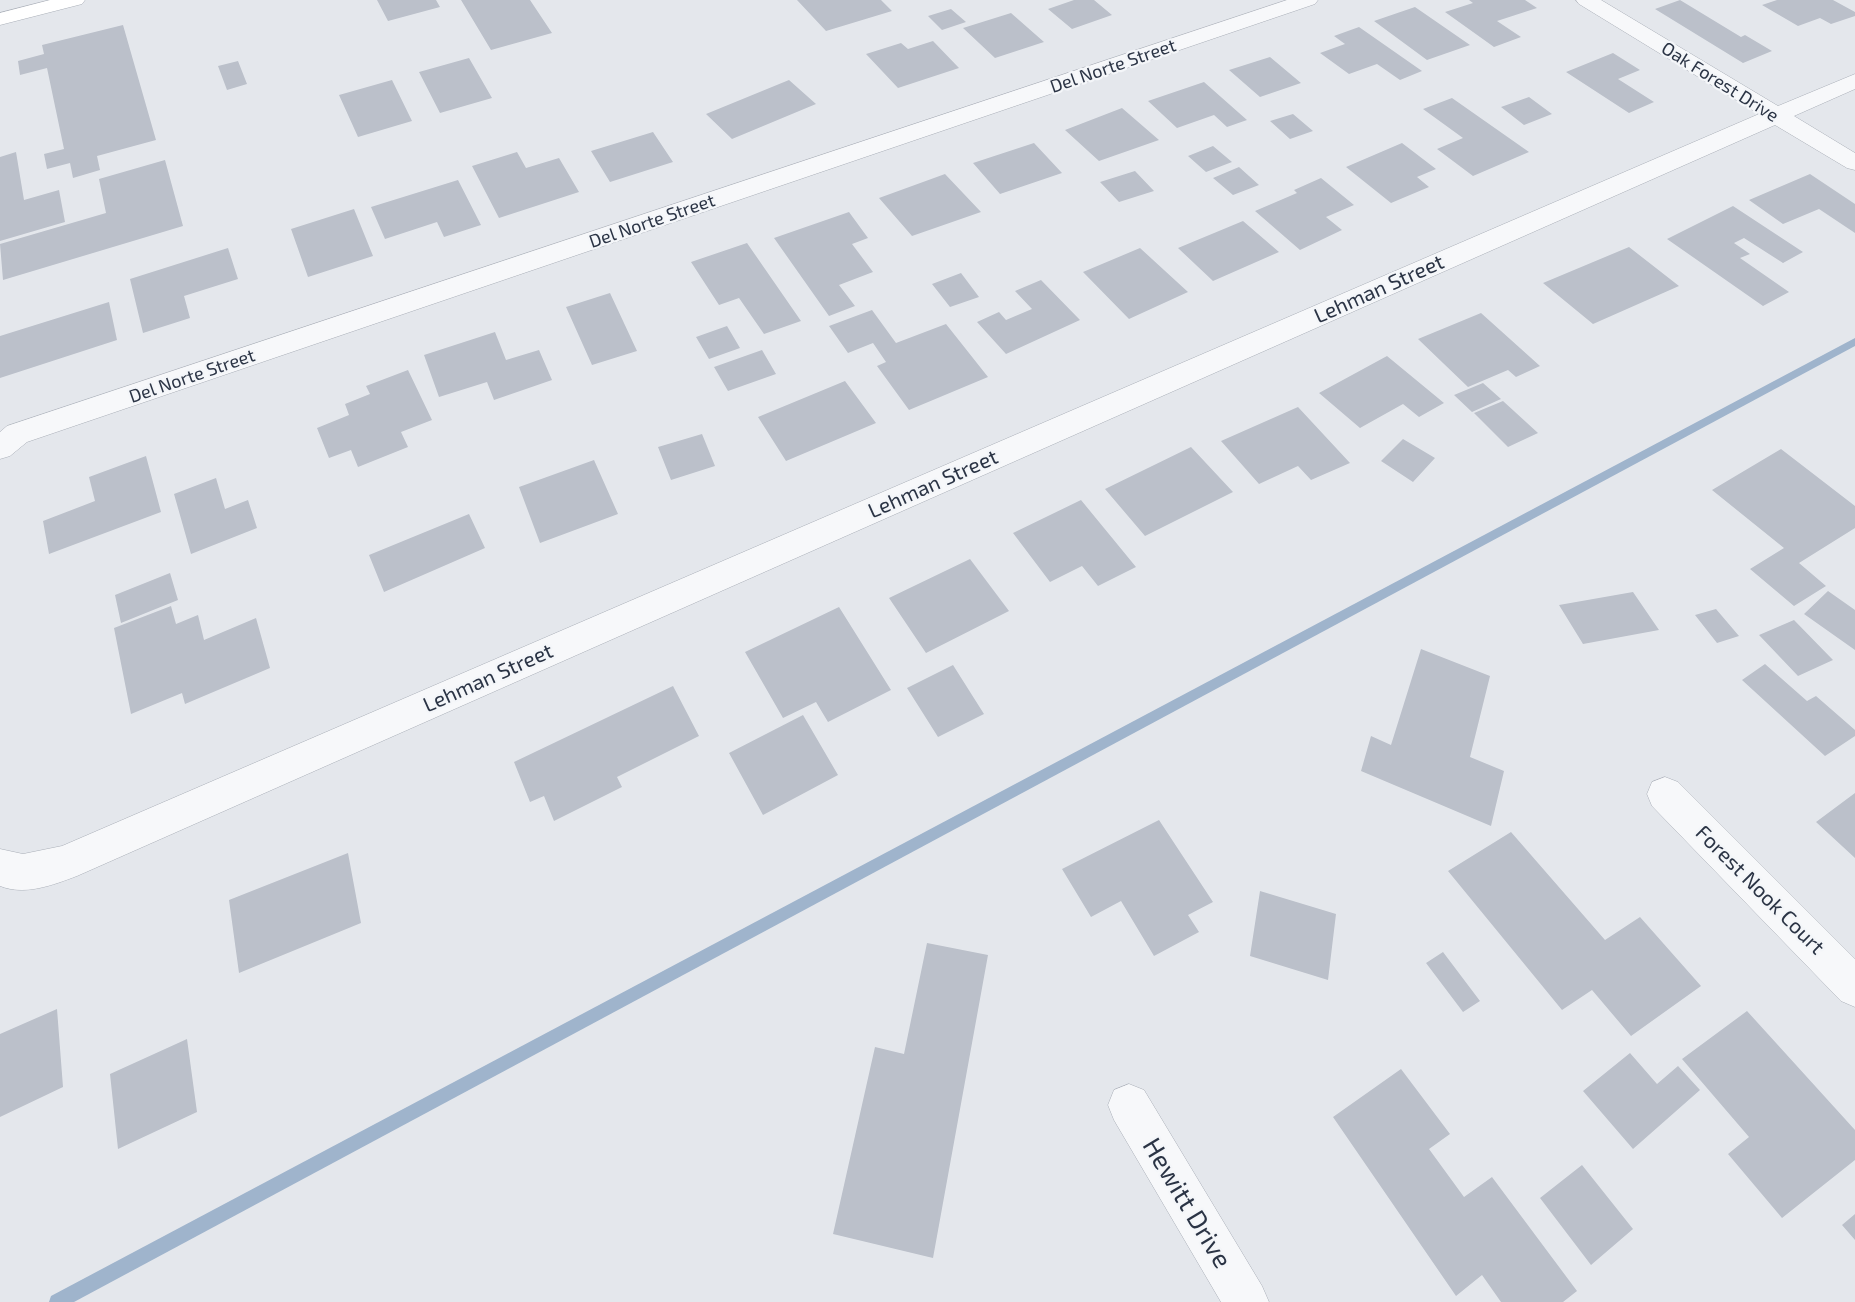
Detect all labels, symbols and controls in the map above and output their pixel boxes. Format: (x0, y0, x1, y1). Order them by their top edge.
street label: Del Norte Street (1047, 34, 1179, 98)
street label: Oak Forest Drive (1657, 37, 1783, 127)
street label: Del Norte Street (586, 189, 718, 253)
street label: Lehman Street (1310, 249, 1448, 329)
street label: Del Norte Street (126, 344, 258, 408)
street label: Lehman Street (864, 444, 1002, 524)
street label: Lehman Street (419, 638, 557, 718)
street label: Forest Nook Court (1690, 820, 1830, 960)
street label: Hewitt Drive (1136, 1132, 1238, 1274)

